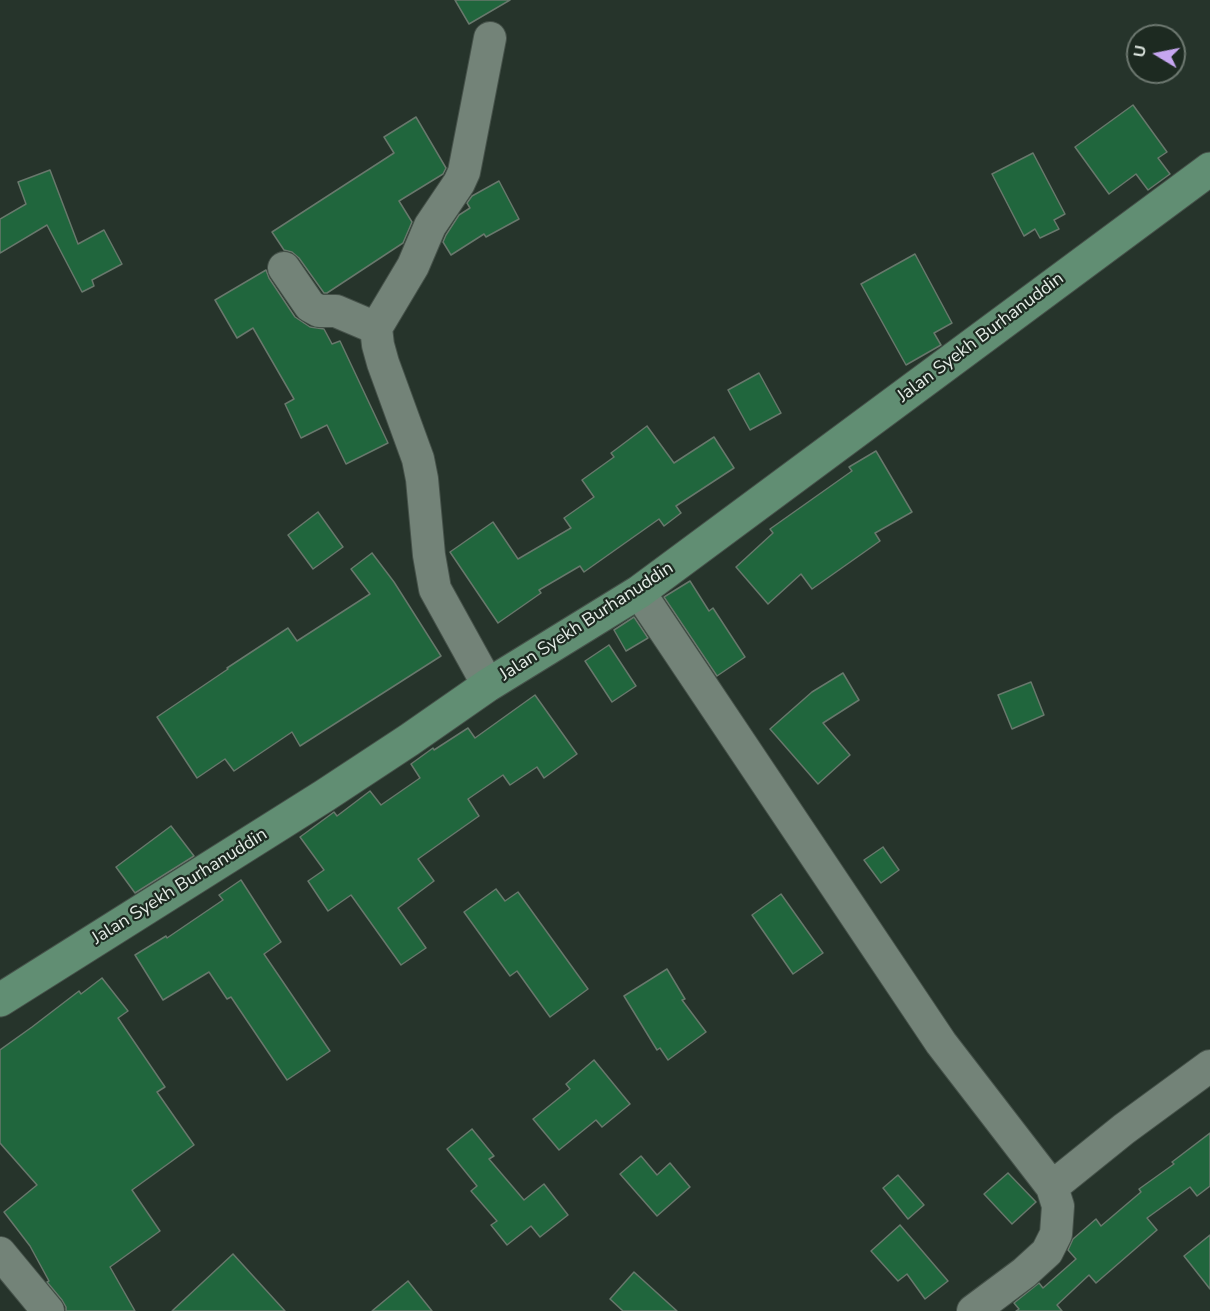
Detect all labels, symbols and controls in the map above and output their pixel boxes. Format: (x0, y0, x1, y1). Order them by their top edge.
north arrow (1126, 24, 1186, 84)
text: U (1128, 43, 1152, 59)
street label: Jalan Syekh Burhanuddin (894, 268, 1068, 408)
street label: Jalan Syekh Burhanuddin (496, 558, 678, 686)
street label: Jalan Syekh Burhanuddin (88, 824, 272, 950)

